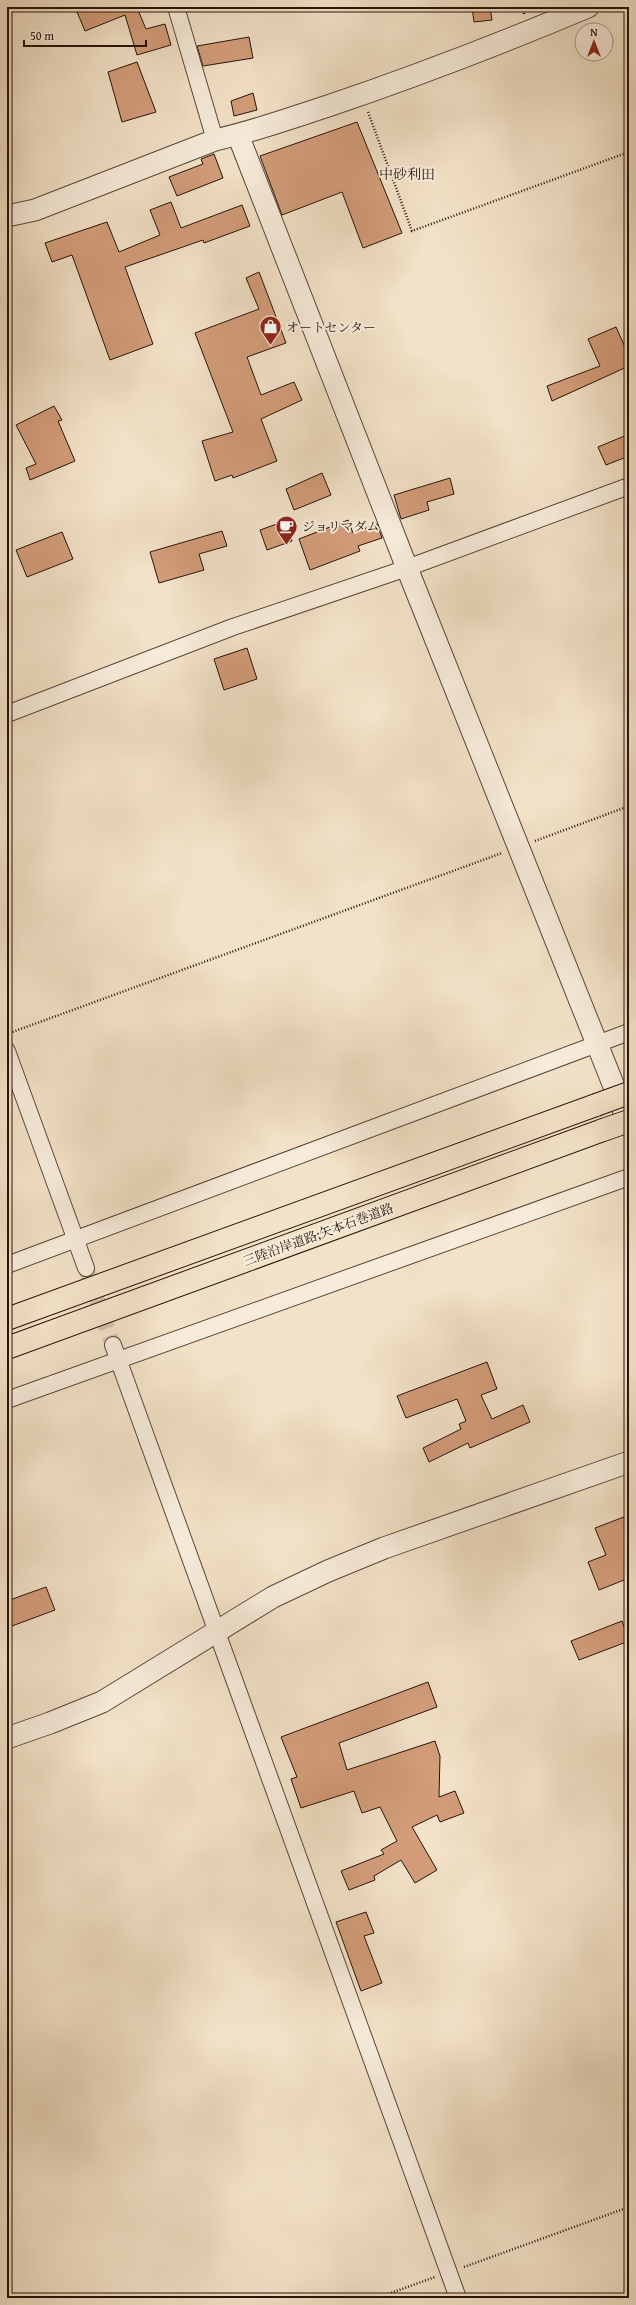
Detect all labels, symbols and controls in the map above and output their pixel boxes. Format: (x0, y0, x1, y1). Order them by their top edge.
scale bar (24, 22, 146, 48)
north arrow (574, 22, 614, 62)
text: N (590, 24, 598, 40)
text: 50 m (30, 27, 54, 44)
district label: 中砂利田 (379, 164, 435, 184)
shop icon: オートセンター (258, 314, 284, 347)
place label: オートセンター (286, 318, 376, 337)
cafe icon: ジョリマダム (273, 513, 299, 546)
place label: ジョリマダム (302, 517, 379, 536)
street label: 三陸沿岸道路;矢本石巻道路 (240, 1198, 396, 1271)

